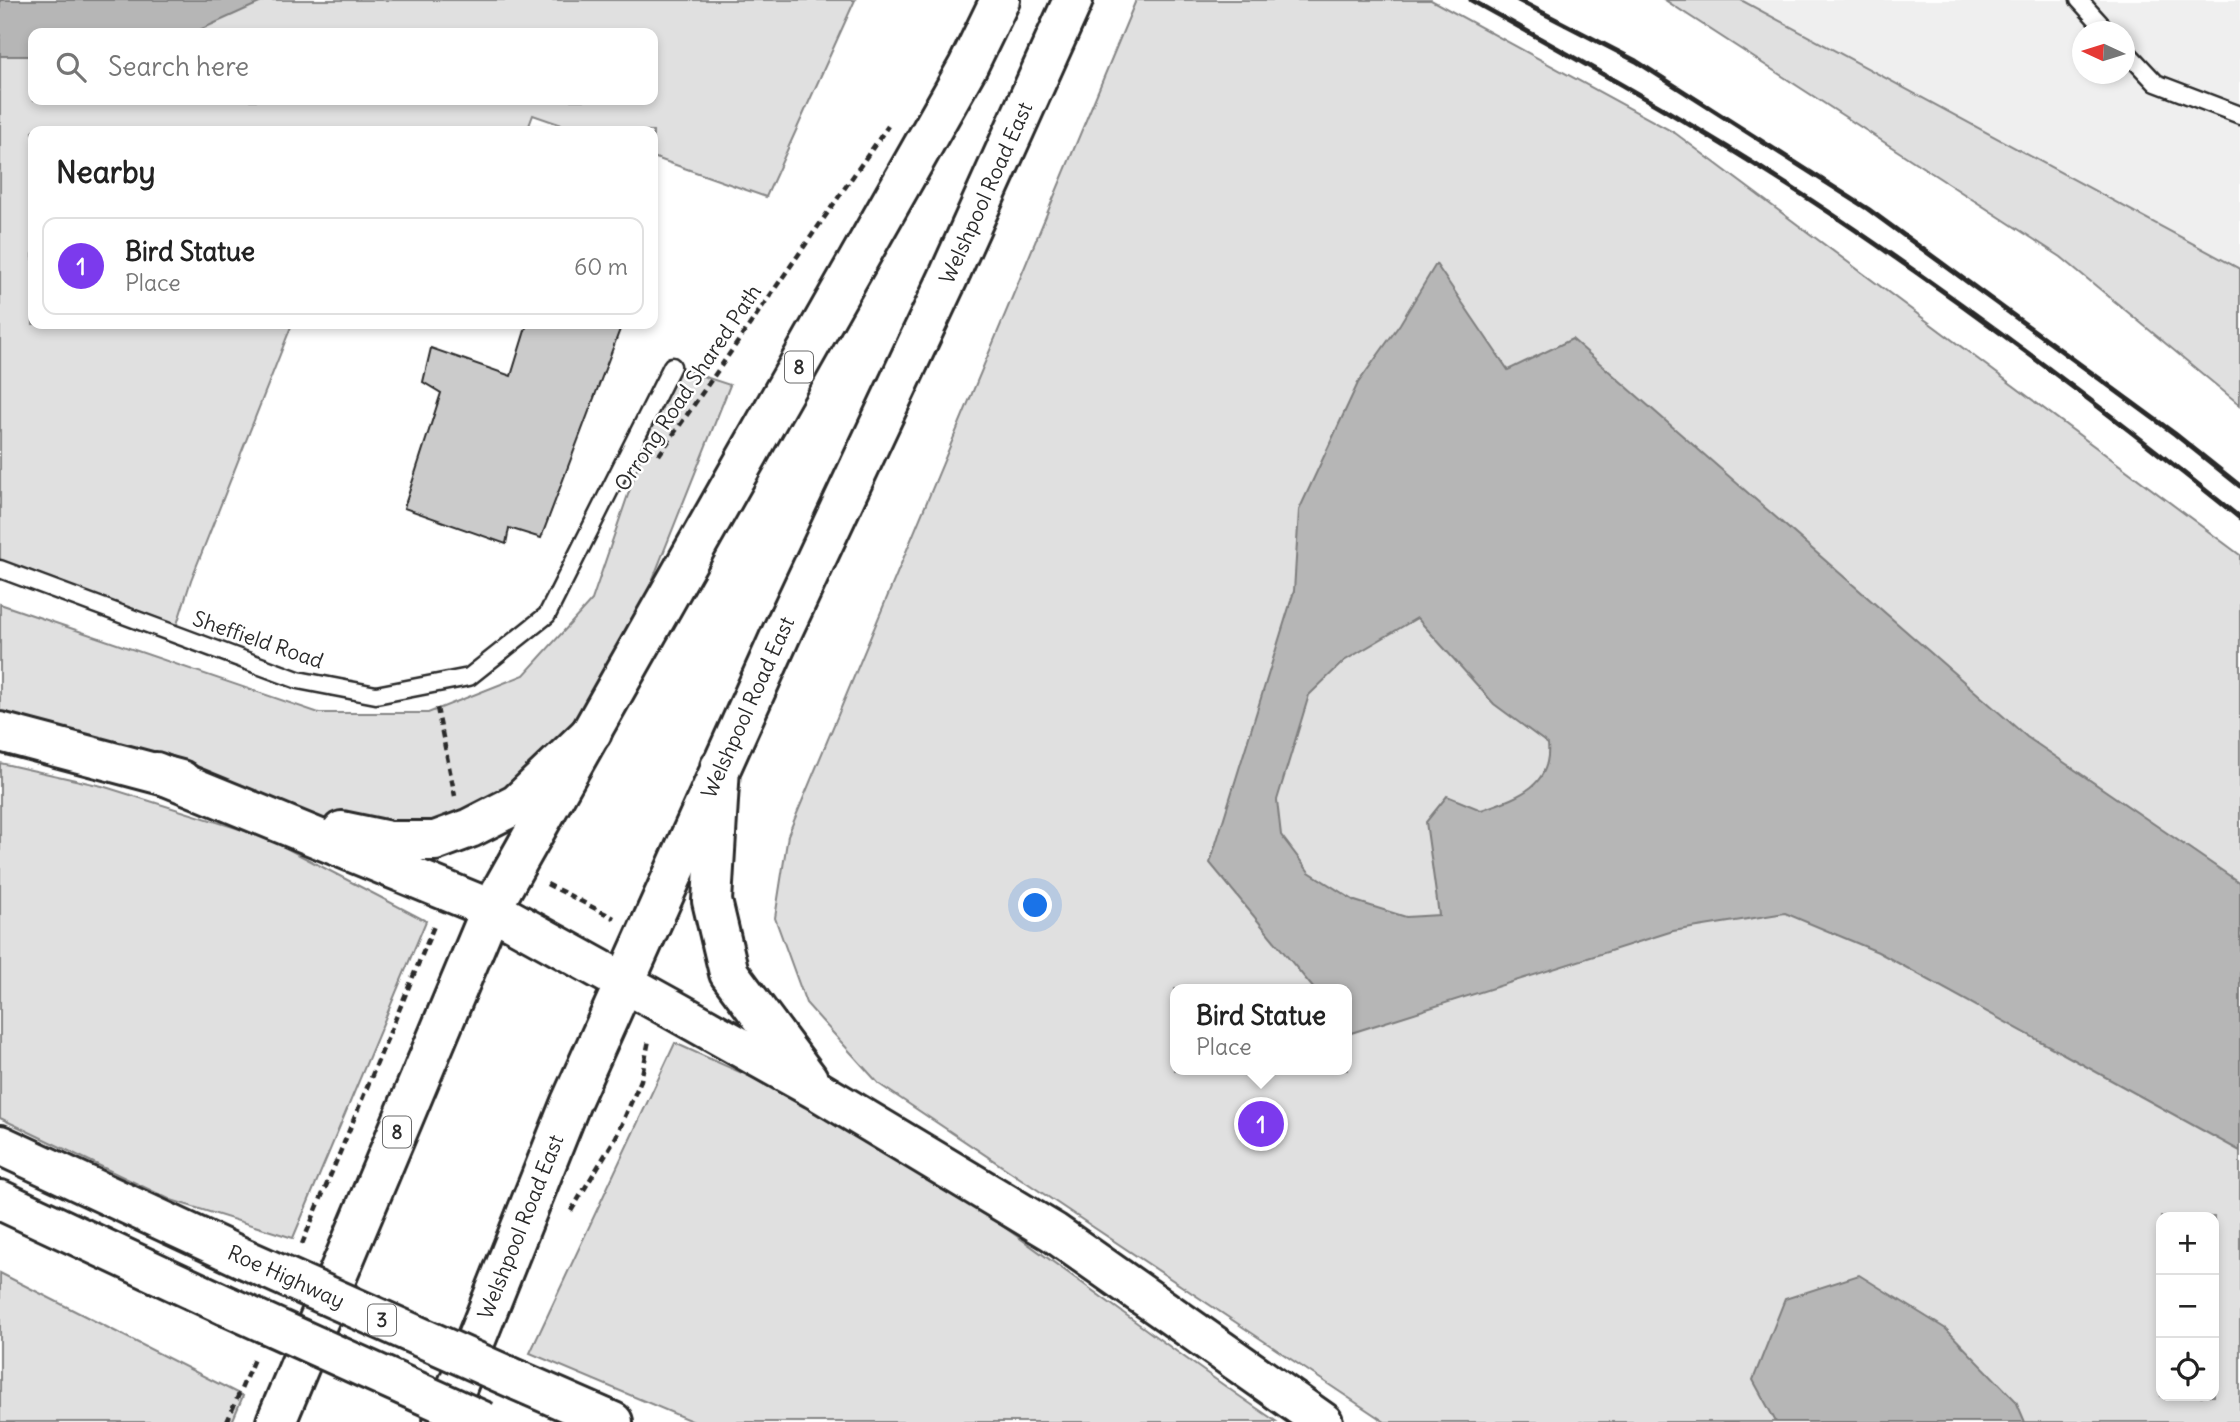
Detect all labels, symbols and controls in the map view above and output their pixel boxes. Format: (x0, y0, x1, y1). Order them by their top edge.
north arrow (2072, 21, 2135, 84)
search box (28, 28, 658, 105)
icon: search (52, 48, 90, 86)
text: Search here (108, 50, 249, 83)
street label: Welshpool Road East (933, 98, 1038, 288)
text: Nearby (56, 153, 156, 191)
text: Bird Statue (125, 235, 255, 268)
text: 1 (76, 252, 86, 281)
text: 60 m (574, 252, 628, 281)
text: Place (125, 268, 181, 297)
street label: Orrong Road Shared Path (608, 279, 767, 496)
road number: 8 (785, 352, 813, 382)
street label: Sheffield Road (189, 605, 327, 674)
street label: Welshpool Road East (695, 612, 800, 802)
your location (1018, 888, 1052, 922)
popup (1170, 984, 1352, 1075)
text: Bird Statue (1196, 999, 1326, 1032)
text: Place (1196, 1032, 1252, 1061)
pin: 1 (1238, 1098, 1284, 1150)
road number: 8 (383, 1116, 411, 1148)
street label: Welshpool Road East (472, 1131, 570, 1323)
map controls (2156, 1212, 2219, 1401)
button: + (2156, 1212, 2219, 1275)
street label: Roe Highway (224, 1239, 349, 1314)
button: − (2156, 1275, 2219, 1338)
road number: 3 (368, 1304, 396, 1336)
button: locate (2156, 1338, 2219, 1401)

